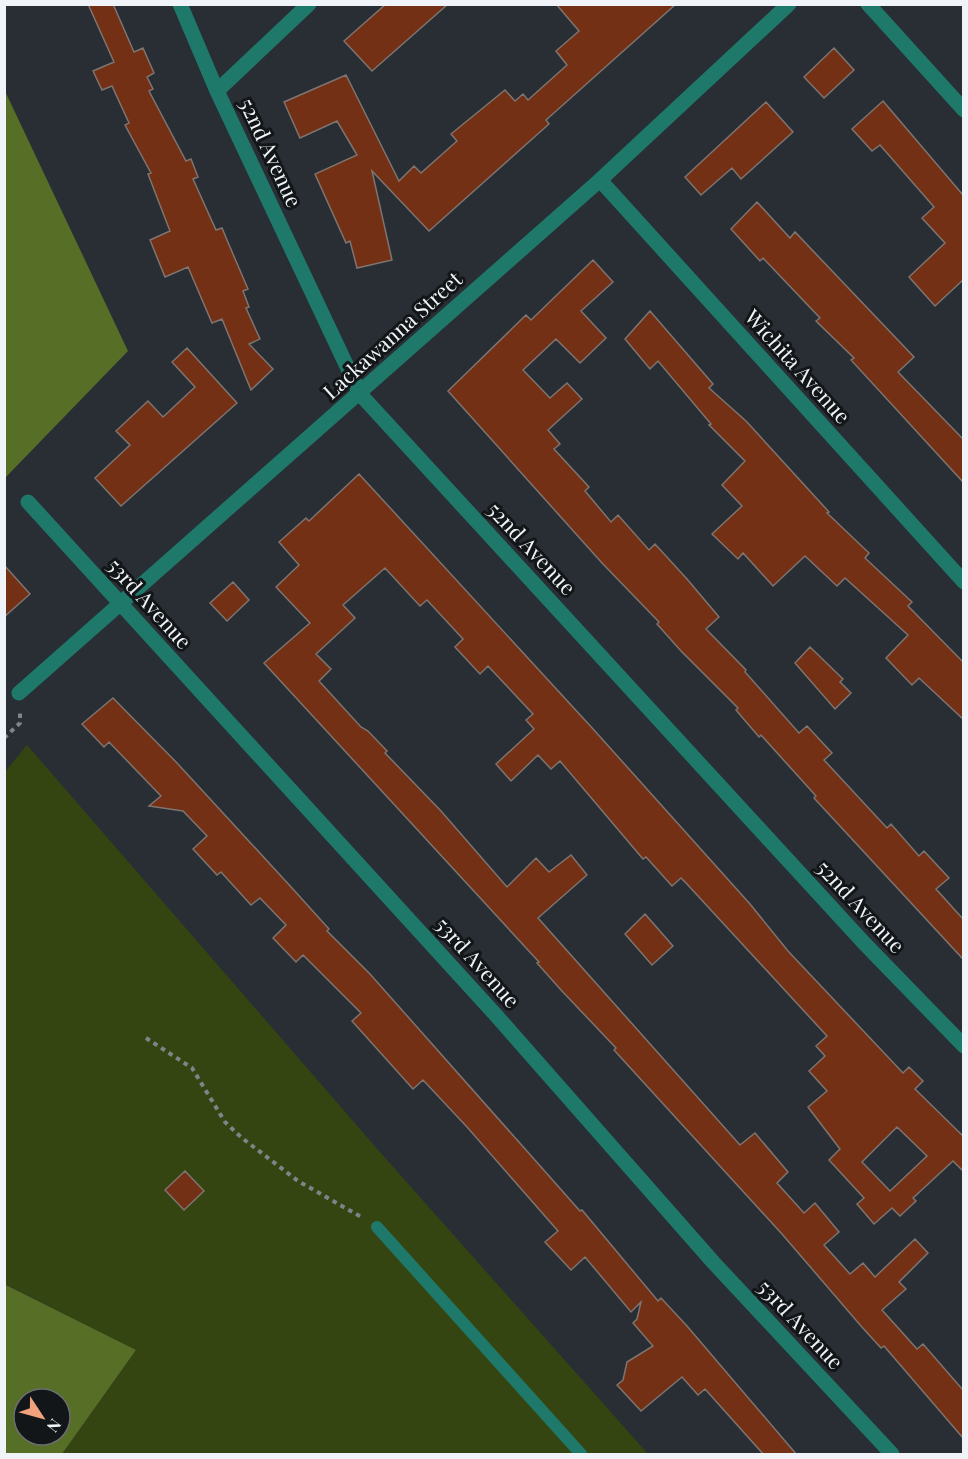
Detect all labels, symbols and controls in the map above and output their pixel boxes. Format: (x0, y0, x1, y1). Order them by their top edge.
street label: 52nd Avenue (234, 93, 309, 211)
street label: Lackawanna Street (316, 264, 468, 405)
street label: Wichita Avenue (739, 302, 857, 429)
street label: 52nd Avenue (482, 495, 583, 600)
street label: 53rd Avenue (102, 551, 199, 654)
street label: 52nd Avenue (811, 853, 912, 958)
street label: 53rd Avenue (430, 910, 527, 1013)
street label: 53rd Avenue (753, 1273, 850, 1375)
north arrow (12, 1387, 72, 1447)
text: N (42, 1415, 66, 1437)

